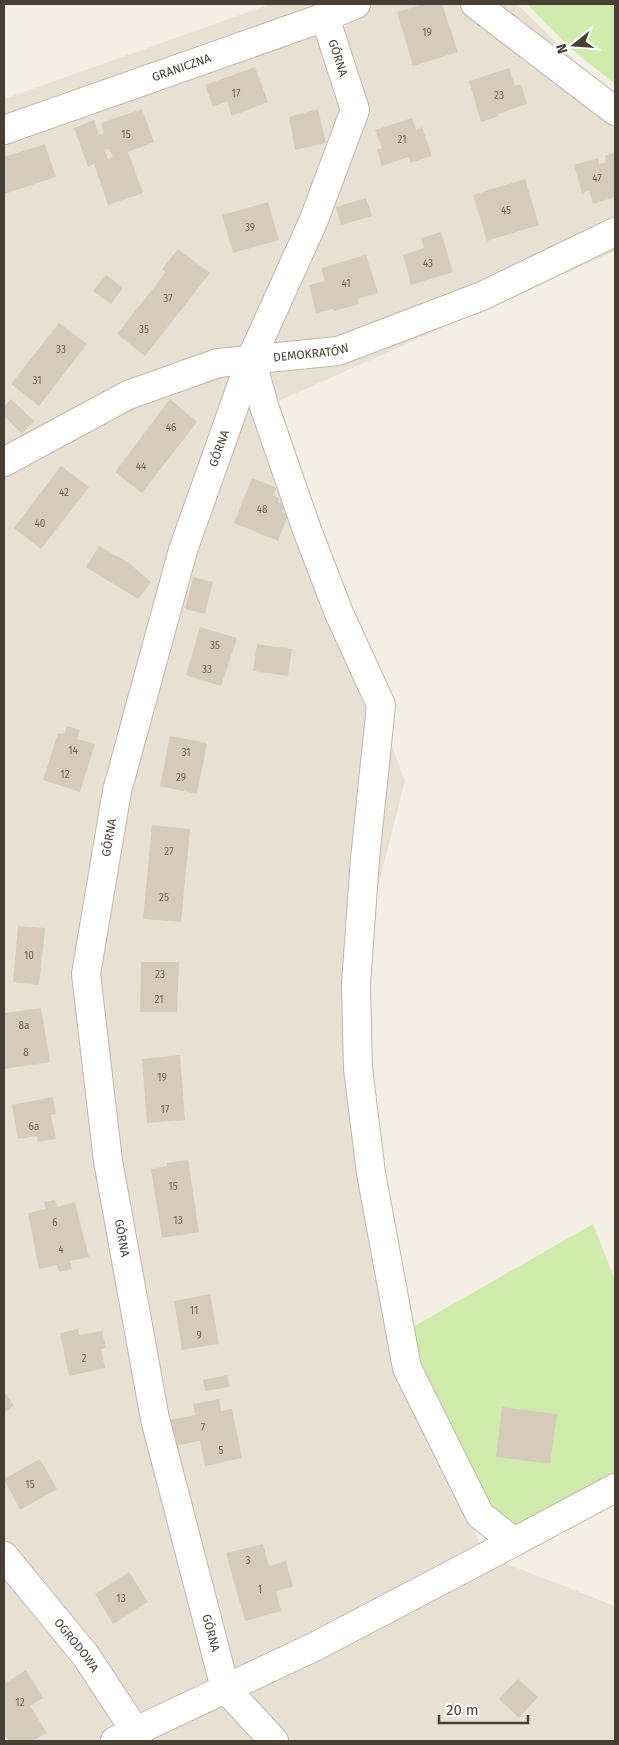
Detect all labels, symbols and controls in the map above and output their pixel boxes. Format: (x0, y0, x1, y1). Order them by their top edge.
north arrow (549, 20, 599, 70)
house number: 19 (422, 27, 432, 39)
street label: GÓRNA (325, 37, 352, 78)
text: N (553, 42, 572, 56)
street label: GRANICZNA (150, 51, 213, 84)
house number: 17 (232, 88, 241, 100)
house number: 23 (494, 90, 504, 102)
house number: 15 (121, 129, 131, 141)
house number: 21 (397, 134, 407, 146)
house number: 47 (592, 173, 602, 185)
house number: 45 (501, 205, 511, 217)
house number: 39 (245, 222, 255, 234)
house number: 43 (423, 258, 433, 270)
house number: 41 (341, 278, 351, 290)
house number: 37 (163, 293, 173, 305)
house number: 35 (139, 324, 149, 336)
street label: DEMOKRATÓW (272, 340, 351, 364)
house number: 33 (56, 344, 66, 356)
house number: 31 (32, 375, 42, 387)
house number: 46 (166, 422, 176, 434)
street label: GÓRNA (206, 428, 232, 469)
house number: 44 (136, 461, 147, 473)
house number: 42 (59, 487, 69, 499)
house number: 48 (257, 504, 268, 516)
house number: 40 (35, 518, 46, 530)
house number: 35 (210, 640, 220, 652)
house number: 33 (202, 664, 212, 676)
house number: 14 (68, 745, 79, 757)
house number: 31 (181, 747, 191, 759)
house number: 12 (60, 769, 70, 781)
house number: 29 (176, 772, 186, 784)
street label: GÓRNA (99, 817, 119, 858)
house number: 27 (164, 846, 174, 858)
house number: 25 (159, 892, 169, 904)
house number: 10 (24, 950, 34, 962)
house number: 23 (155, 969, 165, 981)
house number: 21 (154, 994, 164, 1006)
house number: 8a (19, 1020, 29, 1032)
house number: 8 (23, 1047, 29, 1059)
house number: 19 (157, 1072, 167, 1084)
house number: 17 (161, 1104, 170, 1116)
house number: 6a (29, 1121, 39, 1133)
house number: 15 (168, 1181, 178, 1193)
house number: 13 (173, 1215, 183, 1227)
house number: 6 (52, 1217, 58, 1229)
street label: GÓRNA (112, 1218, 133, 1258)
house number: 4 (58, 1244, 64, 1256)
house number: 11 (190, 1305, 198, 1317)
house number: 9 (196, 1330, 202, 1342)
house number: 2 (82, 1353, 87, 1365)
house number: 7 (201, 1422, 206, 1434)
house number: 5 (218, 1445, 224, 1457)
house number: 15 (25, 1479, 35, 1491)
house number: 3 (246, 1555, 251, 1567)
house number: 1 (258, 1584, 262, 1596)
house number: 13 (116, 1593, 126, 1605)
street label: GÓRNA (199, 1612, 224, 1653)
street label: OGRODOWA (51, 1616, 102, 1675)
scale bar (439, 1692, 528, 1724)
house number: 12 (15, 1697, 25, 1709)
text: 20 m (446, 1701, 479, 1719)

